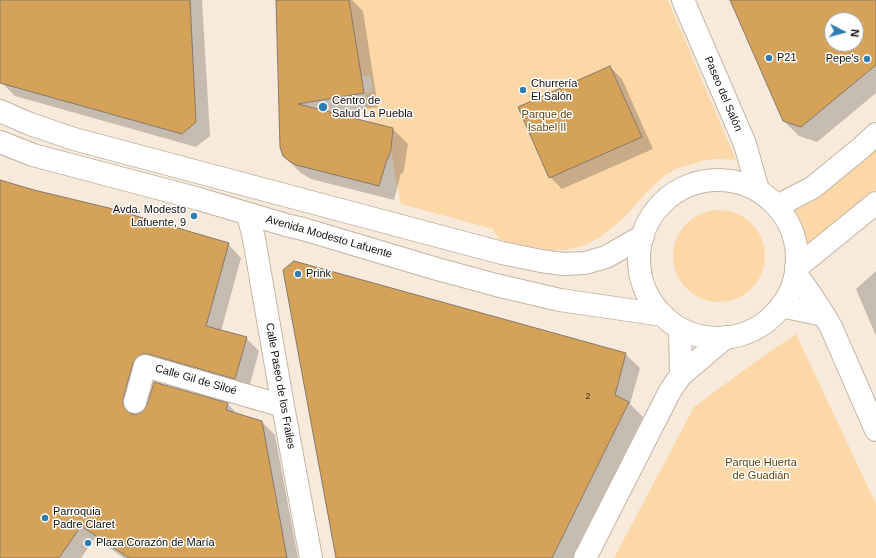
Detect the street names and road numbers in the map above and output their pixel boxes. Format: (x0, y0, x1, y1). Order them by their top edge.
street label: Paseo del Salón (701, 55, 745, 133)
street label: Avenida Modesto Lafuente (264, 213, 394, 261)
street label: Calle Paseo de los Frailes (262, 322, 298, 450)
street label: Calle Gil de Siloé (154, 362, 238, 398)

